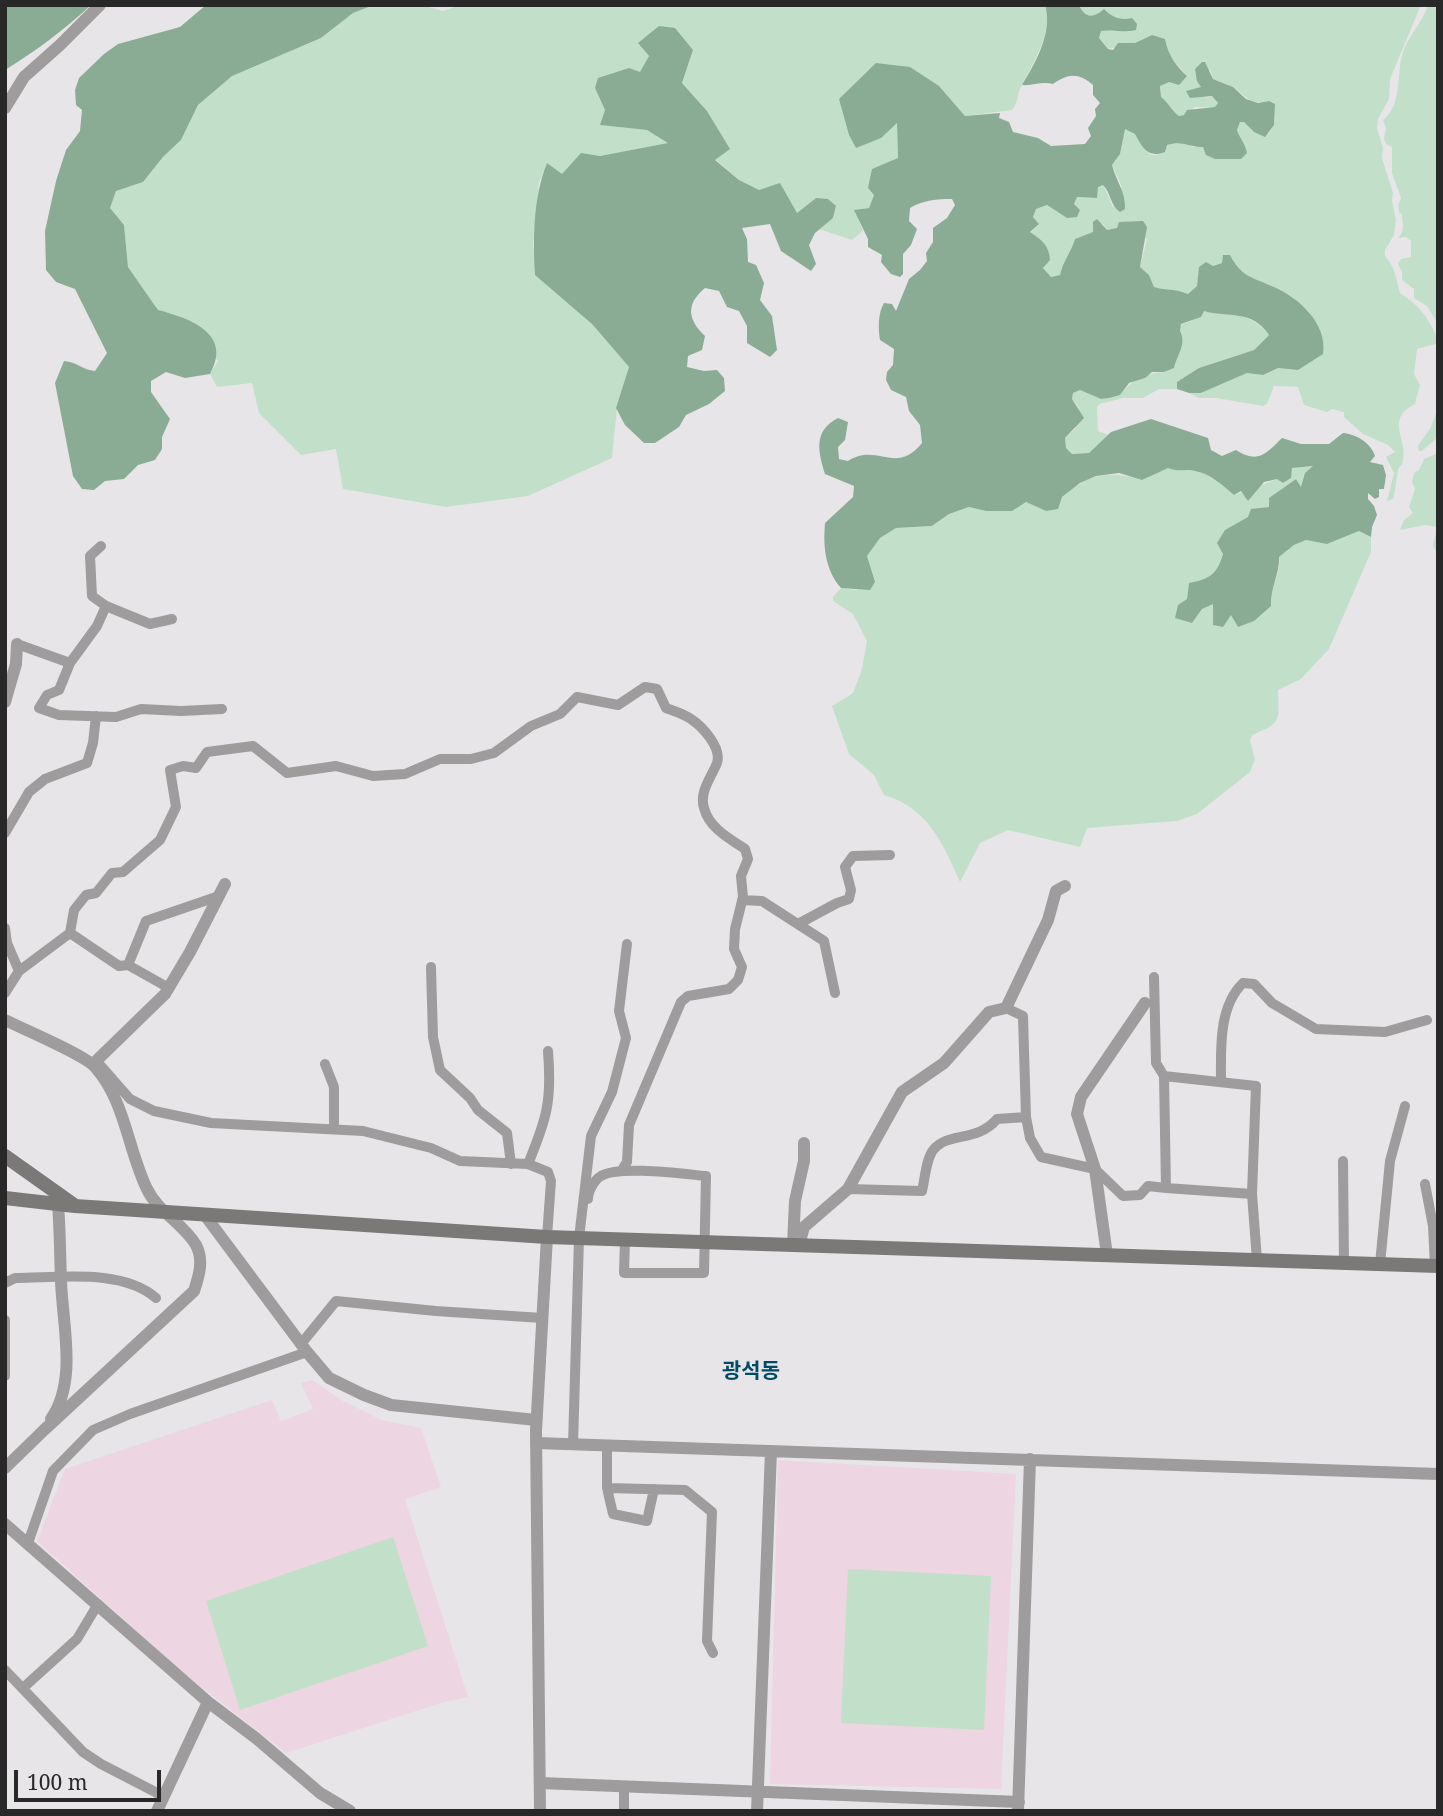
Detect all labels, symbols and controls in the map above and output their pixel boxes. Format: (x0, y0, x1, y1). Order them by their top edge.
district label: 광석동 (722, 1359, 780, 1385)
scale bar (18, 1756, 164, 1800)
text: 100 m (27, 1768, 88, 1796)

